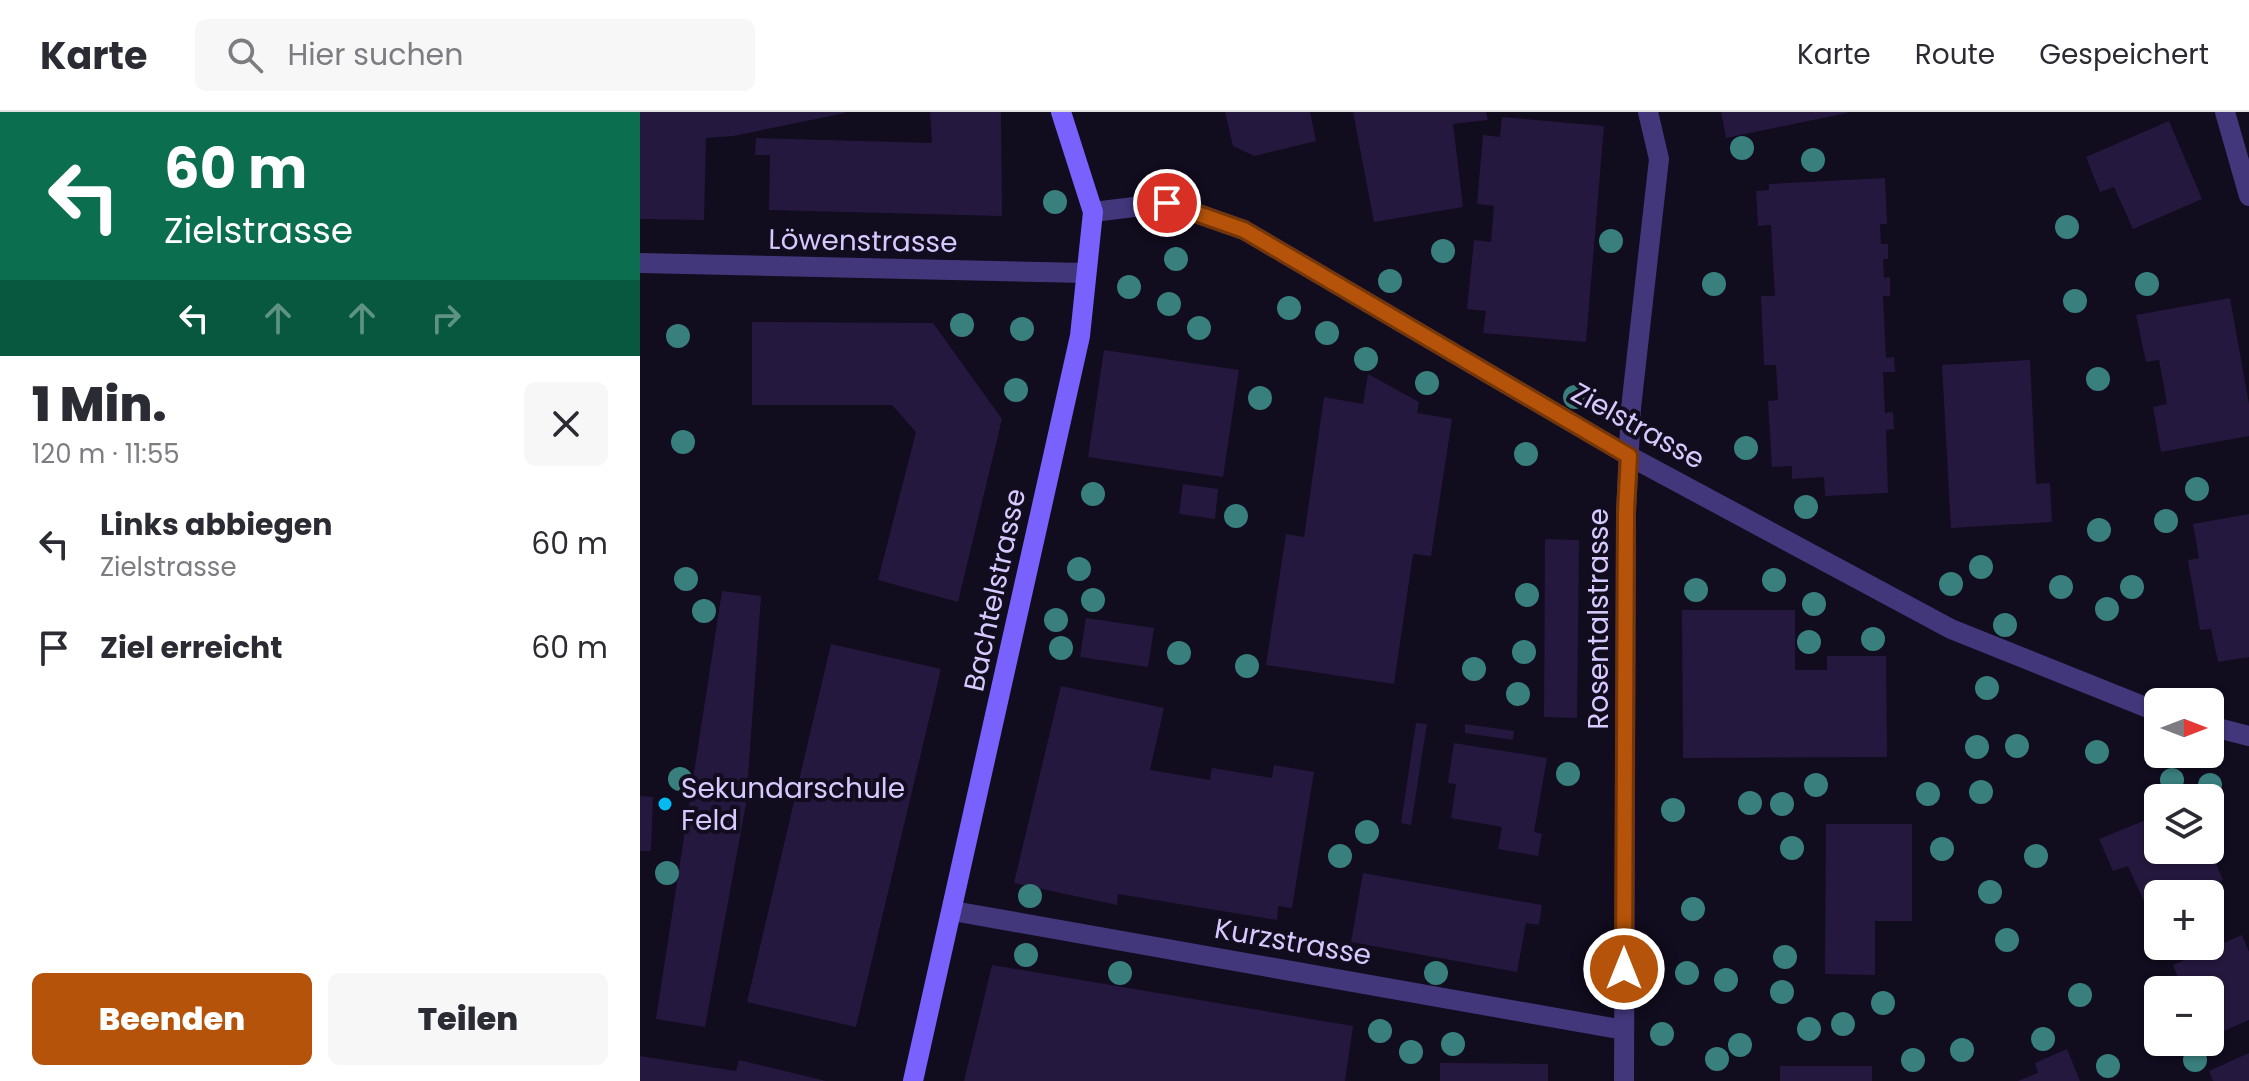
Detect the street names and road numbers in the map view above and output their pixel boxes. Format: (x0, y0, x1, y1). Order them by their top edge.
street label: Löwenstrasse (768, 220, 958, 262)
street label: Zielstrasse (1564, 373, 1712, 479)
street label: Bachtelstrasse (954, 485, 1036, 695)
street label: Rosentalstrasse (1579, 508, 1618, 730)
street label: Kurzstrasse (1211, 909, 1375, 975)

